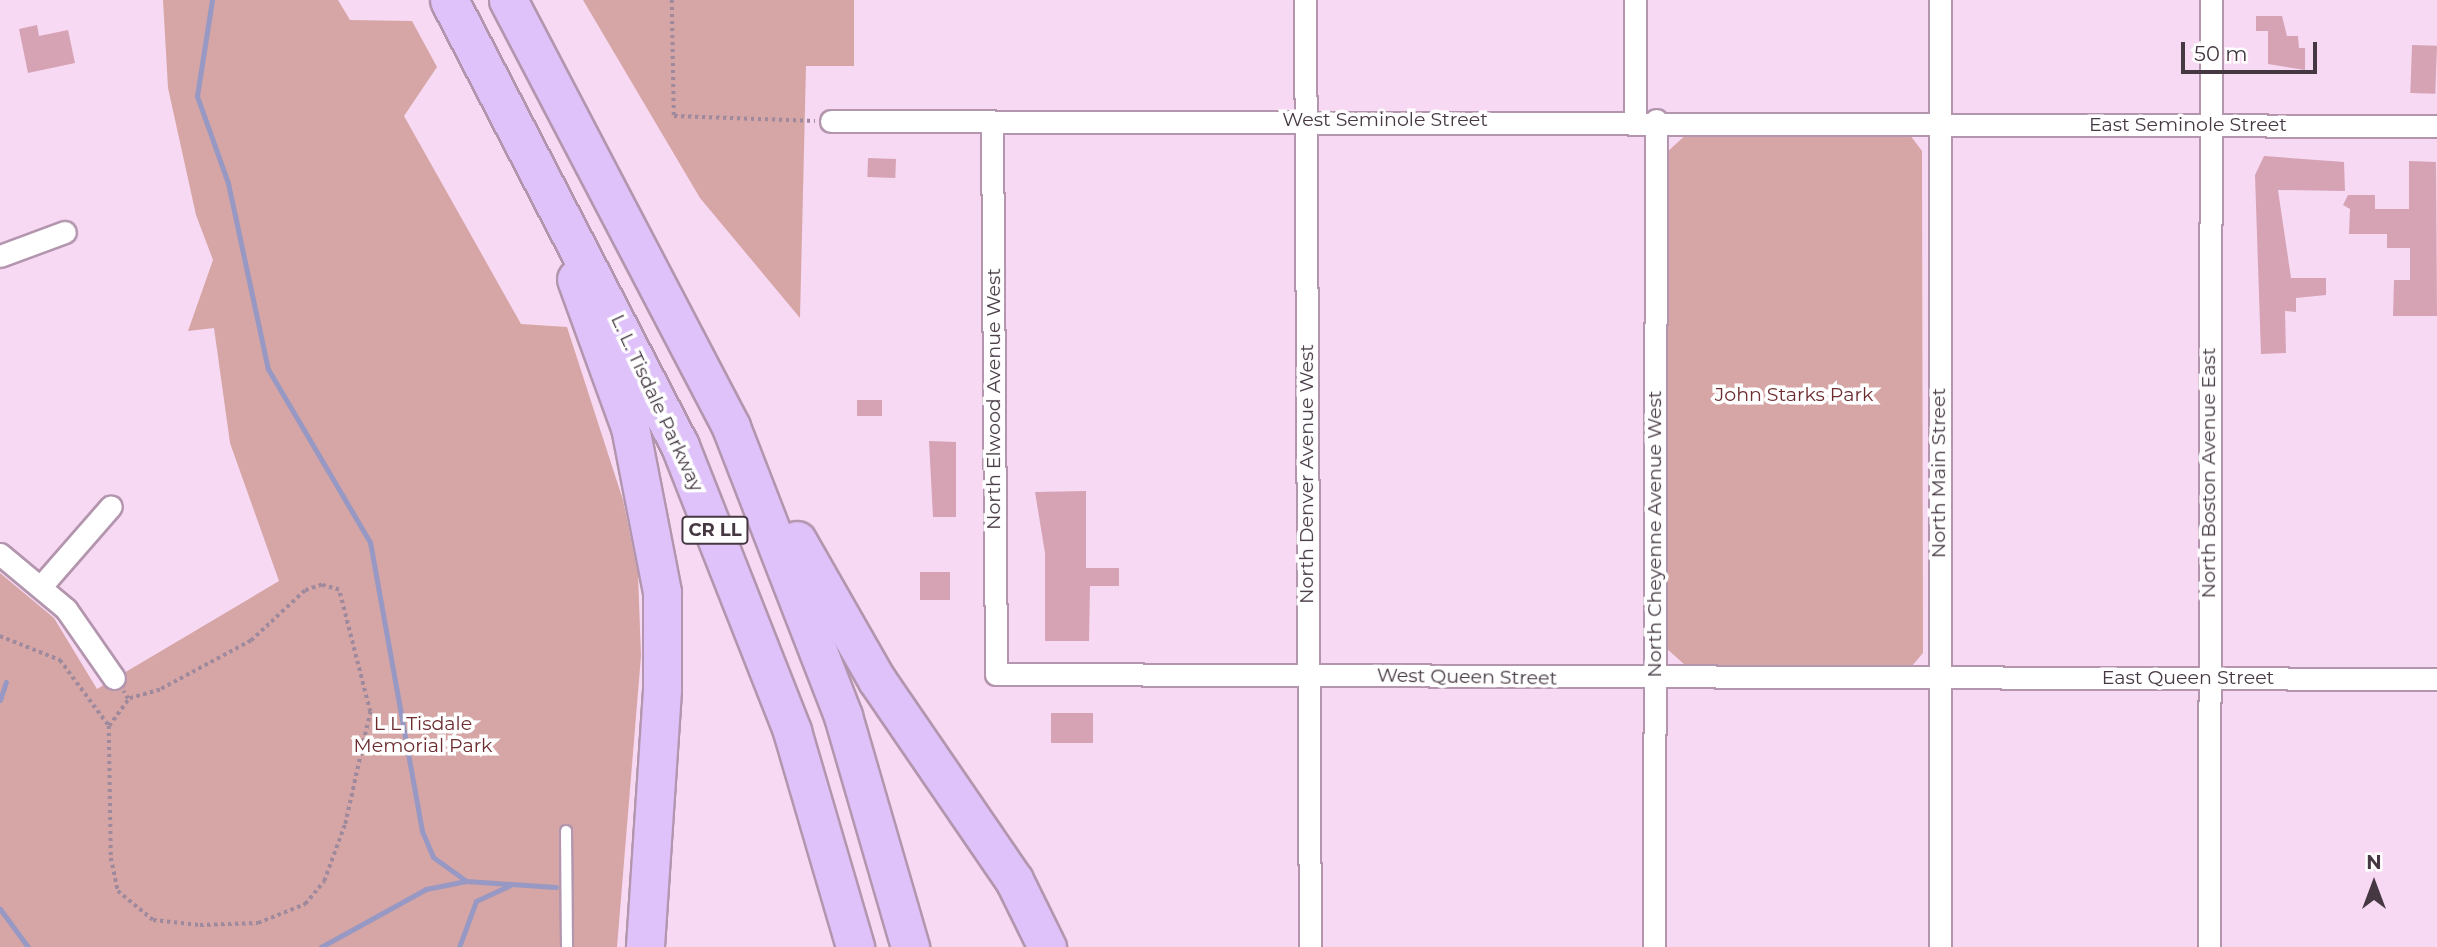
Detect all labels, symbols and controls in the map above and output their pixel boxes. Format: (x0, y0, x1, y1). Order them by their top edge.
scale bar (2185, 28, 2322, 72)
text: 50 m (2194, 41, 2248, 66)
street label: West Seminole Street (1282, 109, 1488, 131)
street label: East Seminole Street (2089, 114, 2287, 136)
street label: North Elwood Avenue West (983, 268, 1005, 530)
street label: L. L. Tisdale Parkway (606, 311, 708, 495)
street label: North Denver Avenue West (1296, 344, 1318, 604)
street label: North Boston Avenue East (2198, 348, 2220, 598)
park label: John Starks Park (1715, 384, 1873, 406)
street label: North Main Street (1928, 388, 1950, 558)
street label: North Cheyenne Avenue West (1644, 390, 1666, 678)
road number: CR LL (680, 516, 750, 544)
street label: West Queen Street (1377, 664, 1557, 690)
street label: East Queen Street (2102, 667, 2274, 689)
park label: L L Tisdale Memorial Park (354, 713, 492, 757)
north arrow (2339, 849, 2409, 919)
text: N (2366, 851, 2382, 874)

